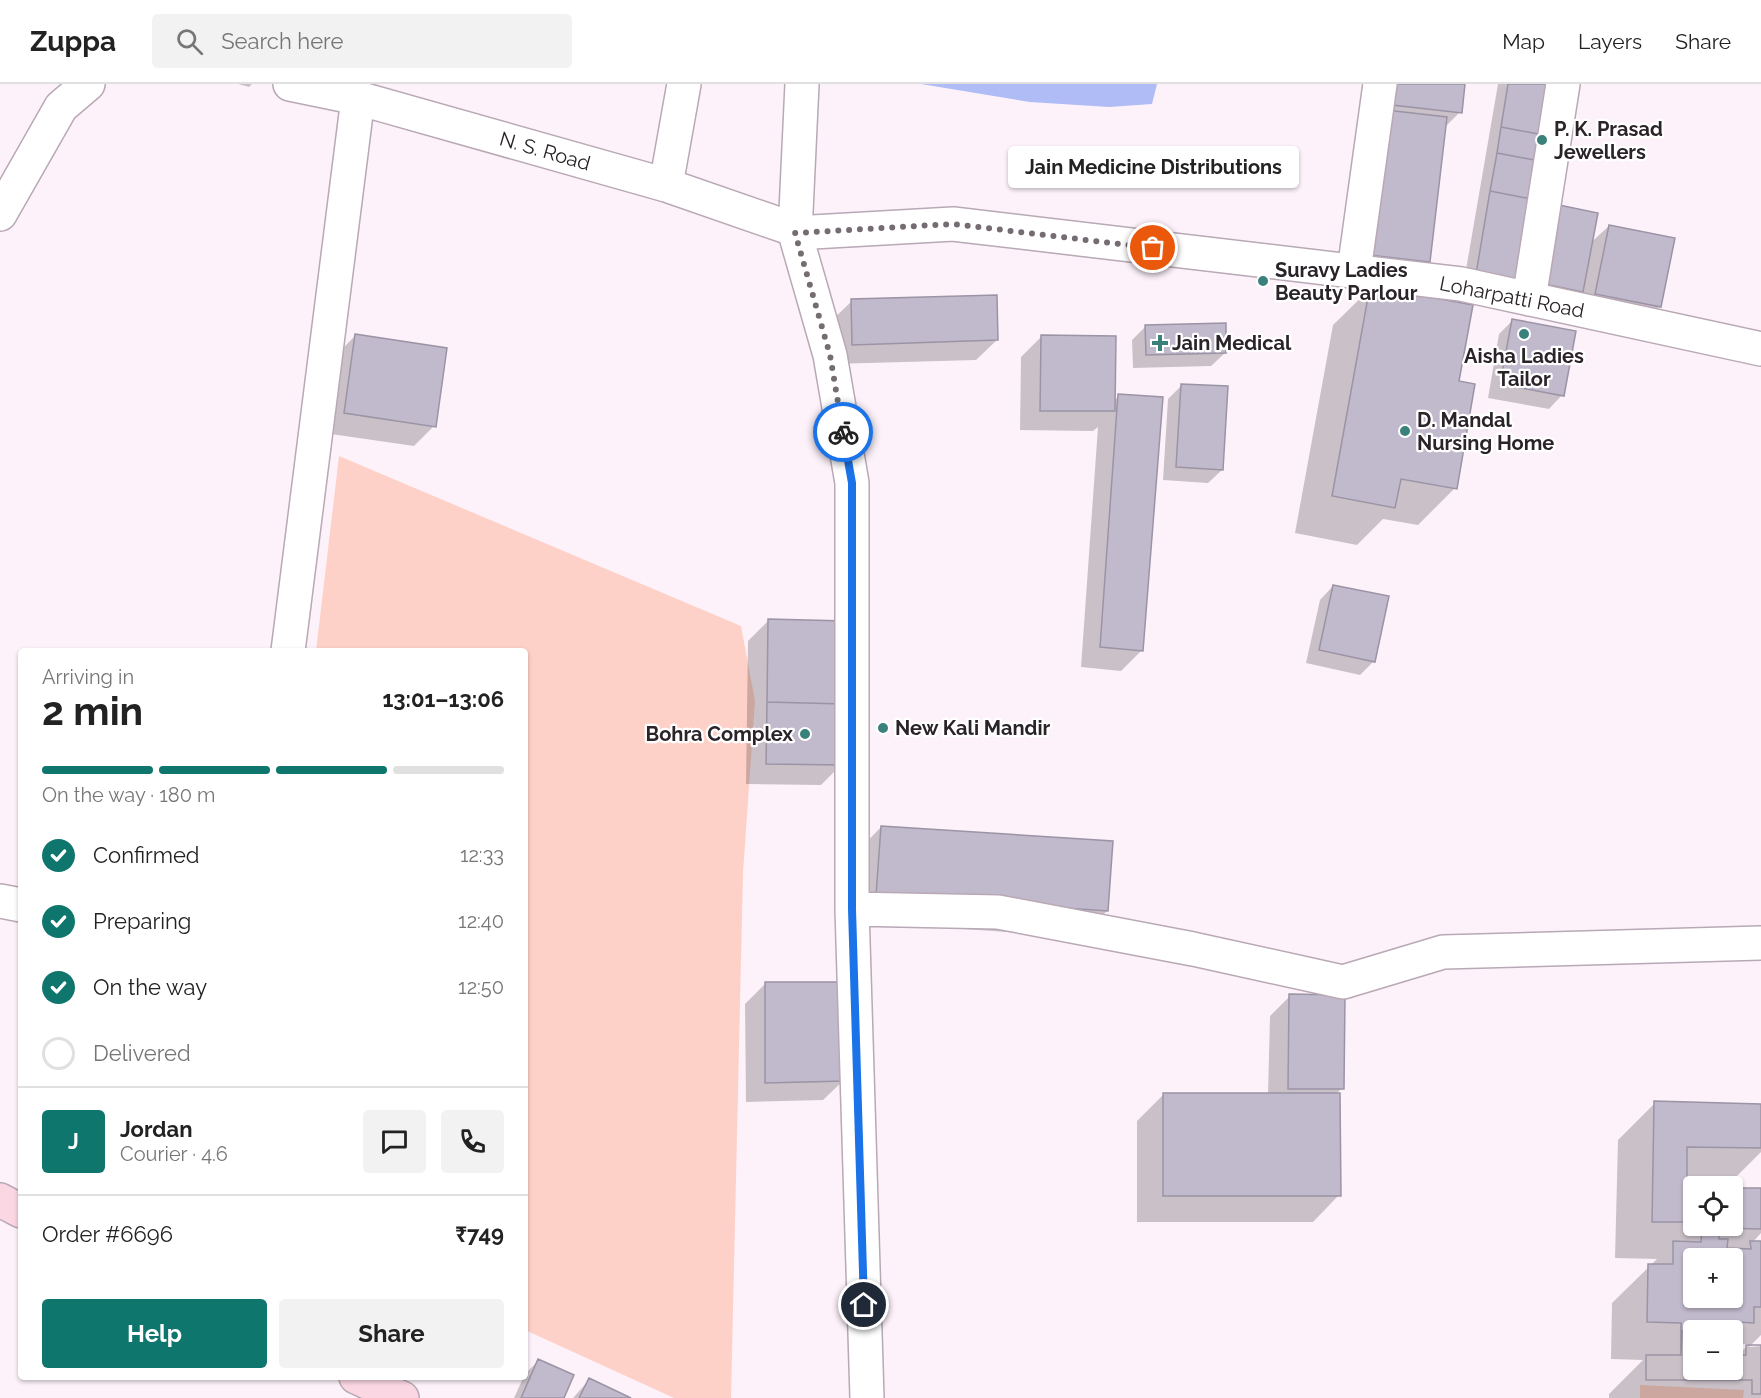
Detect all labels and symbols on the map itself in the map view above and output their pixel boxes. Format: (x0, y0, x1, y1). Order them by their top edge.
place label: P. K. Prasad Jewellers (1554, 117, 1663, 164)
street label: N. S. Road (497, 127, 593, 175)
marker: P. K. Prasad Jewellers (1535, 133, 1549, 147)
callout: Jain Medicine Distributions (1008, 146, 1298, 188)
pin (1127, 222, 1178, 273)
place label: Suravy Ladies Beauty Parlour (1275, 258, 1418, 305)
street label: Loharpatti Road (1438, 271, 1586, 323)
marker: Suravy Ladies Beauty Parlour (1256, 274, 1270, 288)
marker: Aisha Ladies Tailor (1517, 327, 1531, 341)
place label: Jain Medical (1172, 331, 1292, 355)
marker: Jain Medical (1153, 336, 1167, 350)
place label: Aisha Ladies Tailor (1464, 344, 1584, 391)
courier (813, 402, 873, 462)
place label: D. Mandal Nursing Home (1417, 408, 1554, 455)
marker: D. Mandal Nursing Home (1398, 424, 1412, 438)
place label: New Kali Mandir (895, 716, 1051, 740)
marker: New Kali Mandir (876, 721, 890, 735)
place label: Bohra Complex (646, 722, 793, 746)
marker: Bohra Complex (798, 727, 812, 741)
pin (838, 1279, 889, 1330)

